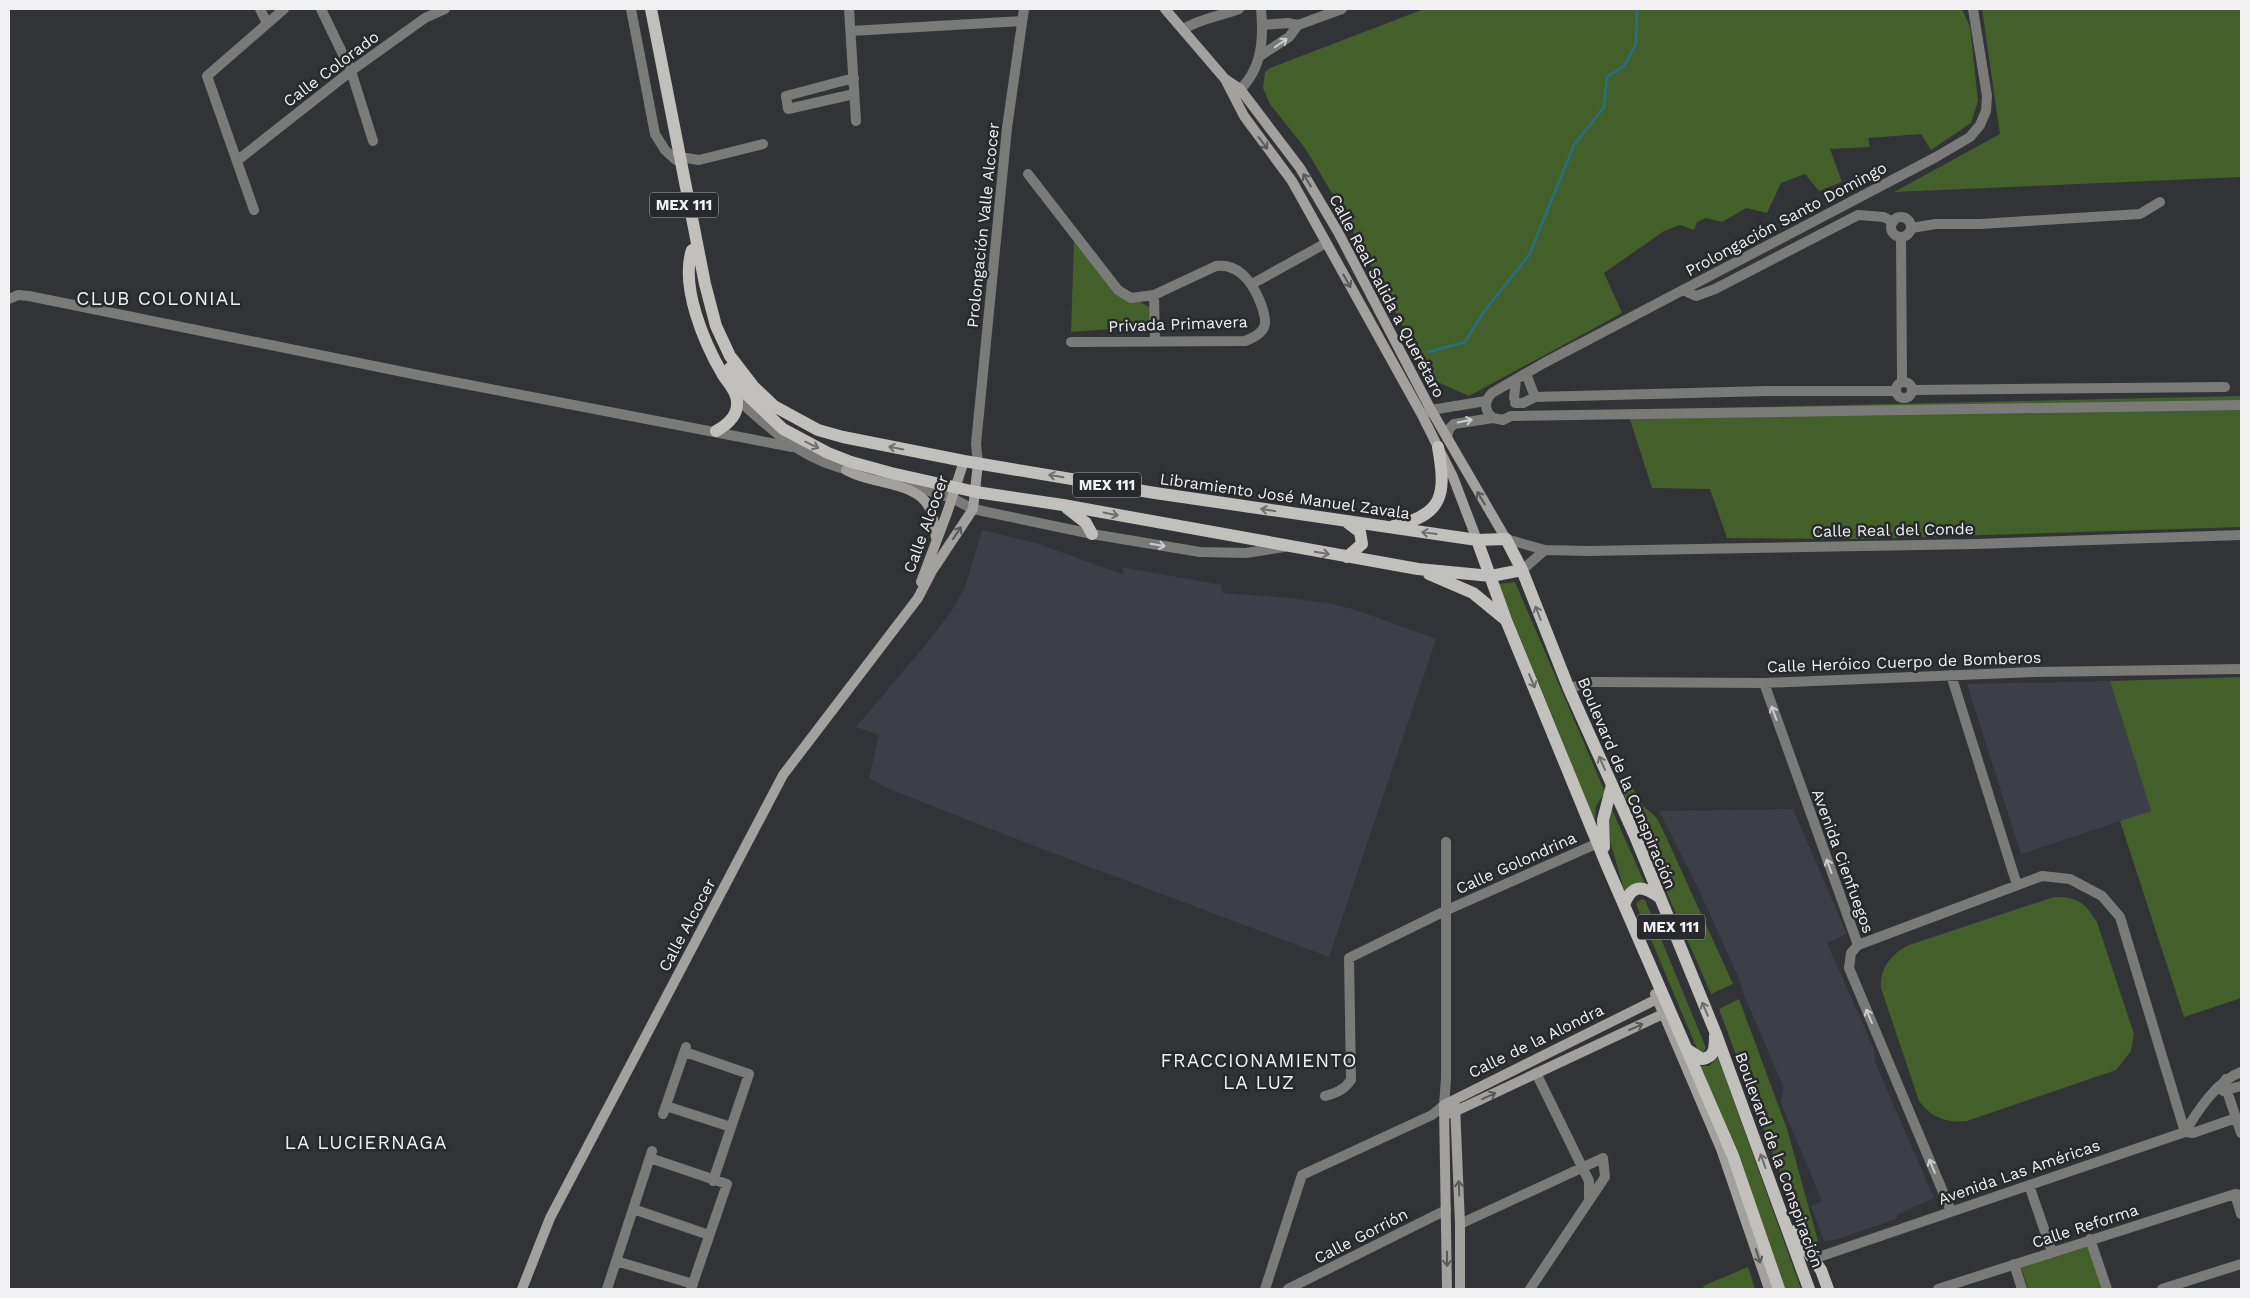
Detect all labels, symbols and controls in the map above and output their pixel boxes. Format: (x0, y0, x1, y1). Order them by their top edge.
street label: Calle Colorado (280, 27, 382, 111)
one-way arrow (1274, 38, 1288, 48)
street label: Prolongación Valle Alcocer (963, 121, 1003, 329)
one-way arrow (1258, 136, 1268, 150)
street label: Prolongación Santo Domingo (1682, 158, 1890, 280)
one-way arrow (1301, 173, 1311, 188)
street label: Calle Real Salida a Querétaro (1325, 191, 1449, 401)
road number: MEX 111 (650, 192, 718, 218)
one-way arrow (1343, 274, 1353, 288)
district label: CLUB COLONIAL (76, 287, 242, 310)
street label: Privada Primavera (1108, 312, 1248, 336)
one-way arrow (1457, 416, 1473, 426)
one-way arrow (804, 440, 819, 450)
one-way arrow (888, 443, 904, 452)
street label: Libramiento José Manuel Zavala (1159, 469, 1411, 523)
one-way arrow (1048, 470, 1064, 480)
street label: Calle Alcocer (900, 472, 953, 575)
road number: MEX 111 (1073, 472, 1141, 498)
one-way arrow (1476, 491, 1486, 505)
one-way arrow (1261, 505, 1277, 515)
one-way arrow (1102, 510, 1118, 520)
street label: Calle Real del Conde (1812, 519, 1974, 541)
one-way arrow (952, 526, 962, 540)
one-way arrow (1421, 528, 1437, 538)
one-way arrow (1149, 541, 1165, 551)
one-way arrow (1314, 548, 1330, 558)
one-way arrow (1533, 606, 1542, 621)
street label: Calle Heróico Cuerpo de Bomberos (1766, 648, 2042, 676)
one-way arrow (1527, 673, 1537, 688)
street label: Boulevard de la Conspiración (1574, 674, 1680, 892)
one-way arrow (1769, 706, 1778, 721)
one-way arrow (1596, 756, 1606, 771)
street label: Avenida Cienfuegos (1808, 786, 1878, 936)
street label: Calle Golondrina (1453, 828, 1579, 898)
one-way arrow (1824, 859, 1833, 874)
street label: Calle Alcocer (655, 875, 720, 975)
road number: MEX 111 (1637, 914, 1705, 940)
street label: Calle de la Alondra (1465, 1000, 1607, 1082)
one-way arrow (1700, 1002, 1710, 1017)
one-way arrow (1864, 1009, 1873, 1024)
one-way arrow (1628, 1021, 1643, 1031)
district label: FRACCIONAMIENTO LA LUZ (1161, 1049, 1357, 1094)
street label: Boulevard de la Conspiración (1731, 1050, 1827, 1270)
one-way arrow (1481, 1091, 1496, 1100)
district label: LA LUCIERNAGA (285, 1131, 447, 1154)
street label: Avenida Las Américas (1936, 1135, 2102, 1209)
one-way arrow (1758, 1154, 1767, 1169)
one-way arrow (1927, 1159, 1937, 1174)
one-way arrow (1454, 1180, 1464, 1196)
street label: Calle Reforma (2030, 1200, 2140, 1252)
street label: Calle Gorrión (1311, 1204, 1411, 1268)
one-way arrow (1754, 1247, 1764, 1263)
one-way arrow (1442, 1250, 1452, 1266)

